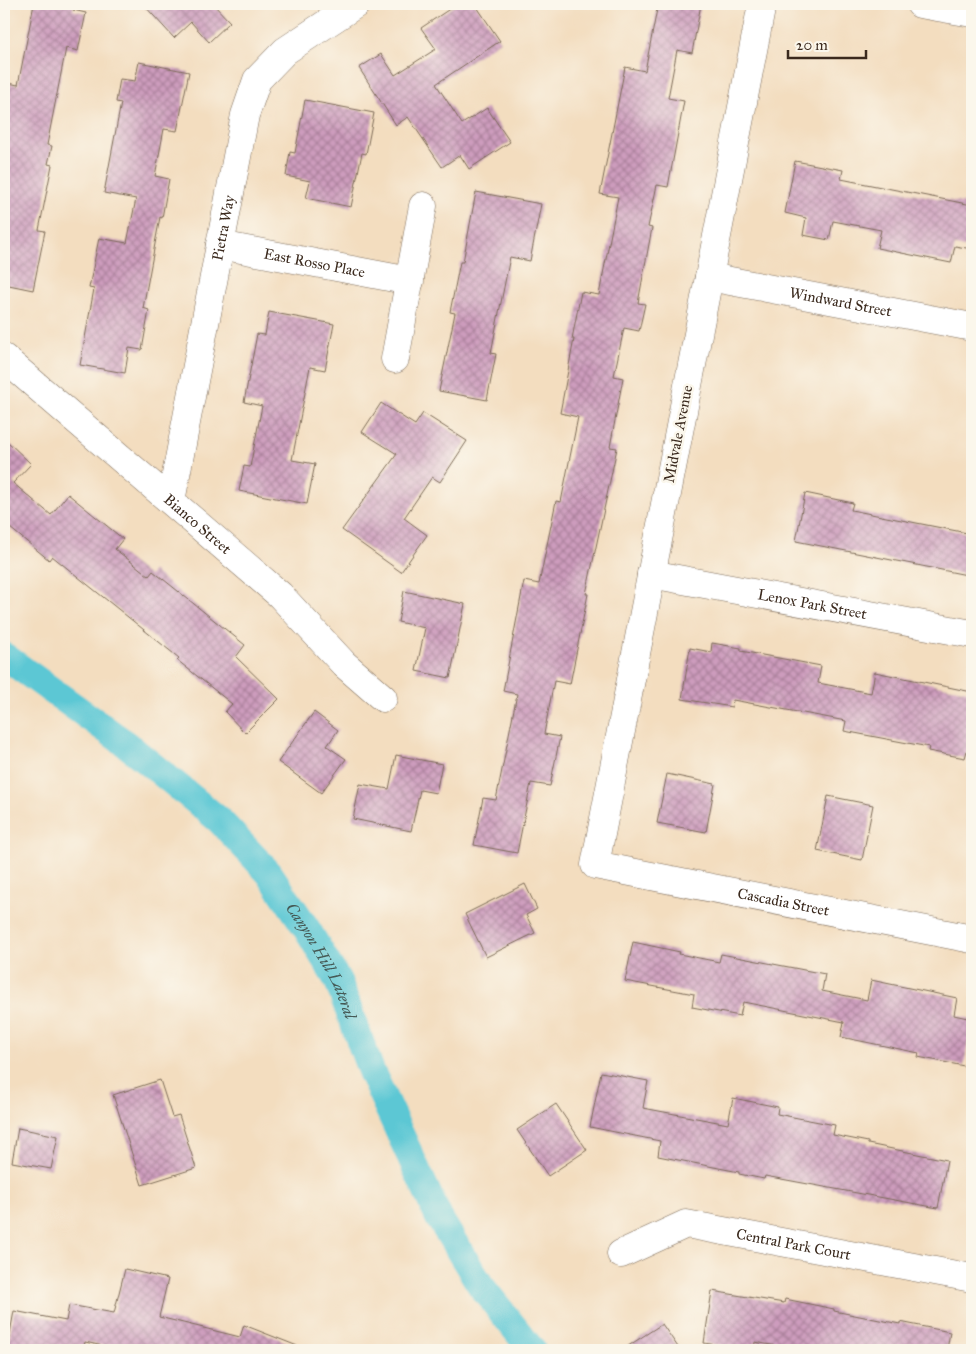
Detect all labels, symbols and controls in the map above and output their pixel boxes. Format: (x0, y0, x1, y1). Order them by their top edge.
scale bar (788, 28, 866, 60)
text: 20 m (796, 36, 828, 54)
street label: Pietra Way (208, 193, 239, 262)
street label: East Rosso Place (262, 244, 366, 281)
street label: Windward Street (788, 283, 894, 321)
street label: Midvale Avenue (660, 384, 696, 484)
street label: Bianco Street (160, 490, 235, 558)
street label: Lenox Park Street (756, 585, 869, 623)
street label: Cascadia Street (736, 884, 832, 920)
water label: Canyon Hill Lateral (282, 899, 361, 1023)
street label: Central Park Court (735, 1225, 853, 1264)

